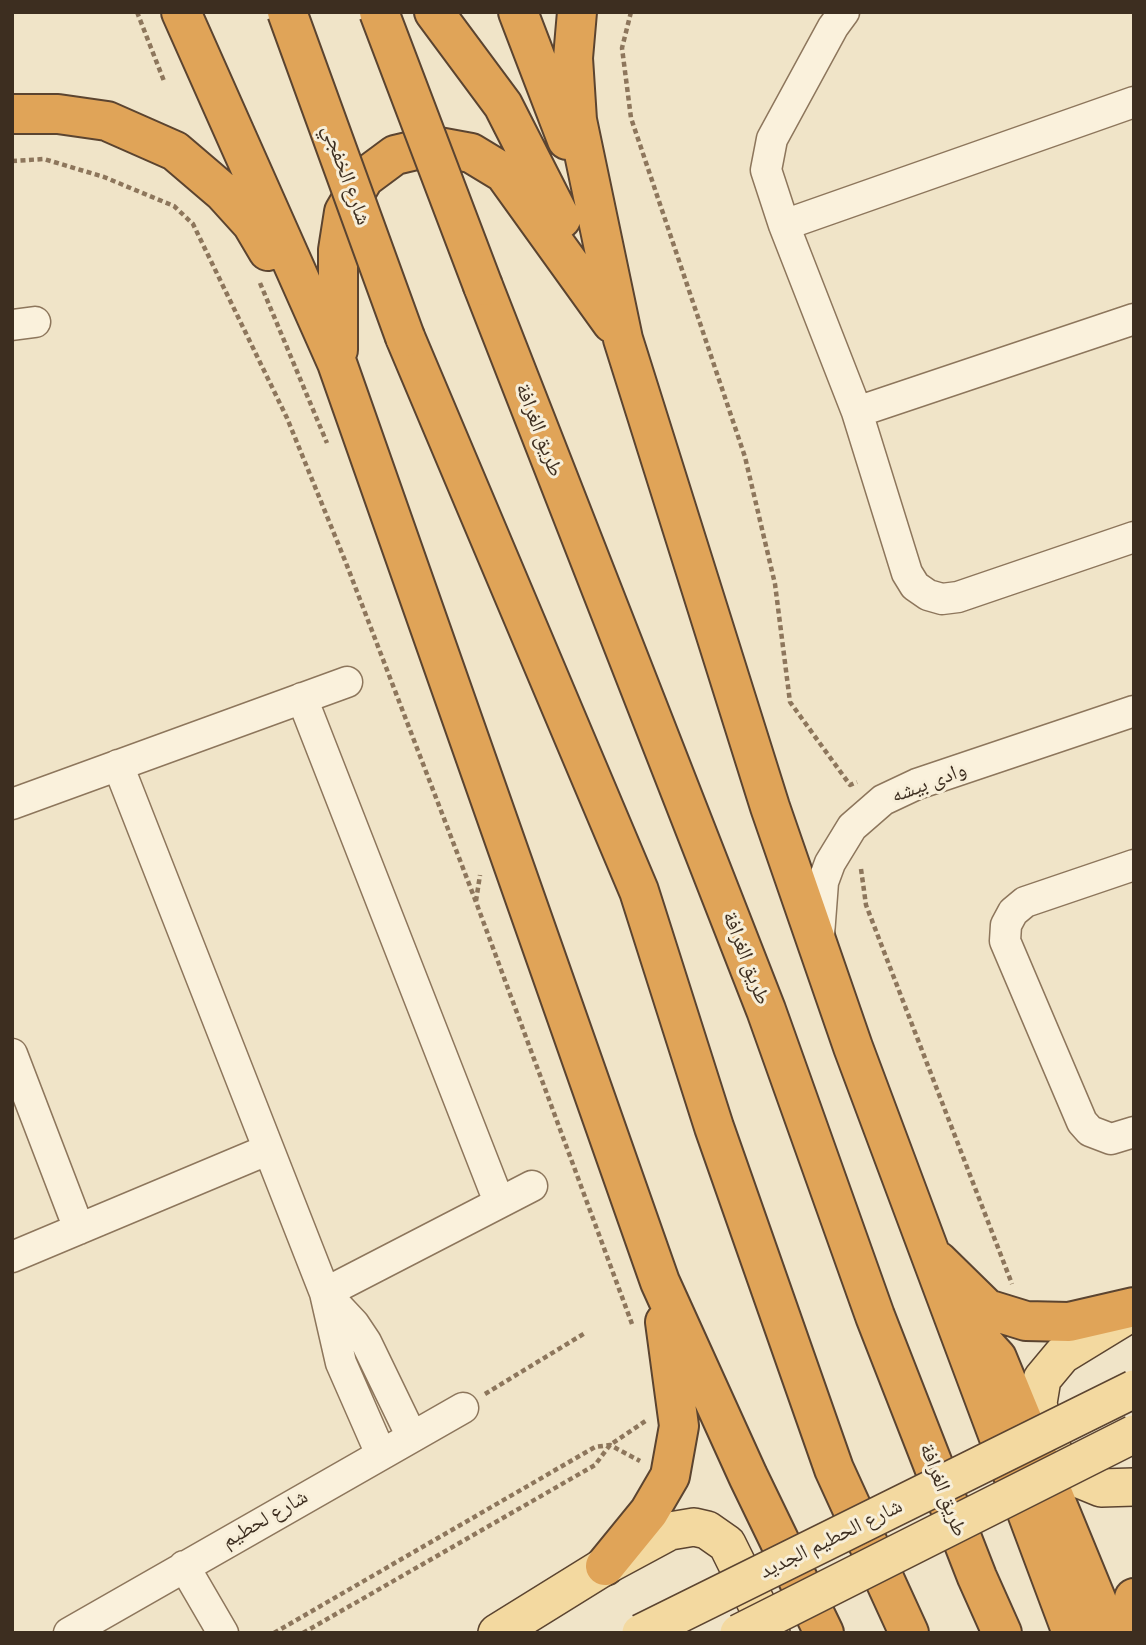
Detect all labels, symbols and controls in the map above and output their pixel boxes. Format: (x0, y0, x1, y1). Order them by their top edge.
street label: شارع الخفجي (316, 121, 376, 229)
street label: طريق الغرافة (510, 380, 568, 480)
street label: وادى بيشه (888, 757, 970, 809)
street label: طريق الغرافة (717, 908, 775, 1008)
street label: طريق الغرافة (914, 1440, 972, 1540)
street label: شارع لحطيم (217, 1484, 313, 1554)
street label: شارع الحطيم الجديد (755, 1494, 907, 1584)

